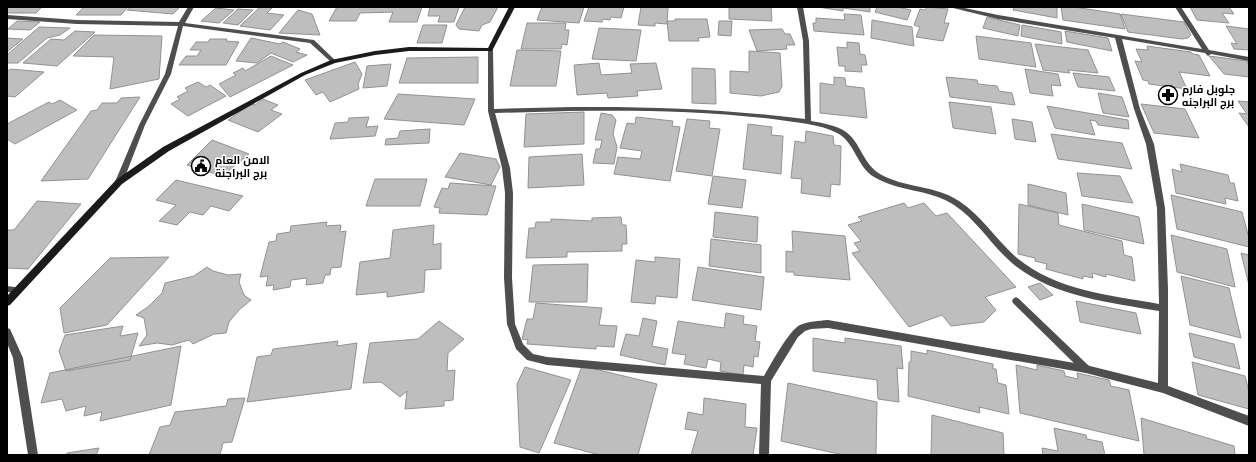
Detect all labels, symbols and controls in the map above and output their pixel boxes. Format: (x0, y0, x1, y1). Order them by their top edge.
place label: جلوبل فارم برج البراجنه (1182, 82, 1235, 110)
pharmacy icon: جلوبل فارم برج البراجنه (1157, 84, 1179, 106)
place label: الامن العام برج البراجنة (215, 153, 270, 181)
public building icon: الامن العام برج البراجنة (190, 155, 212, 177)

